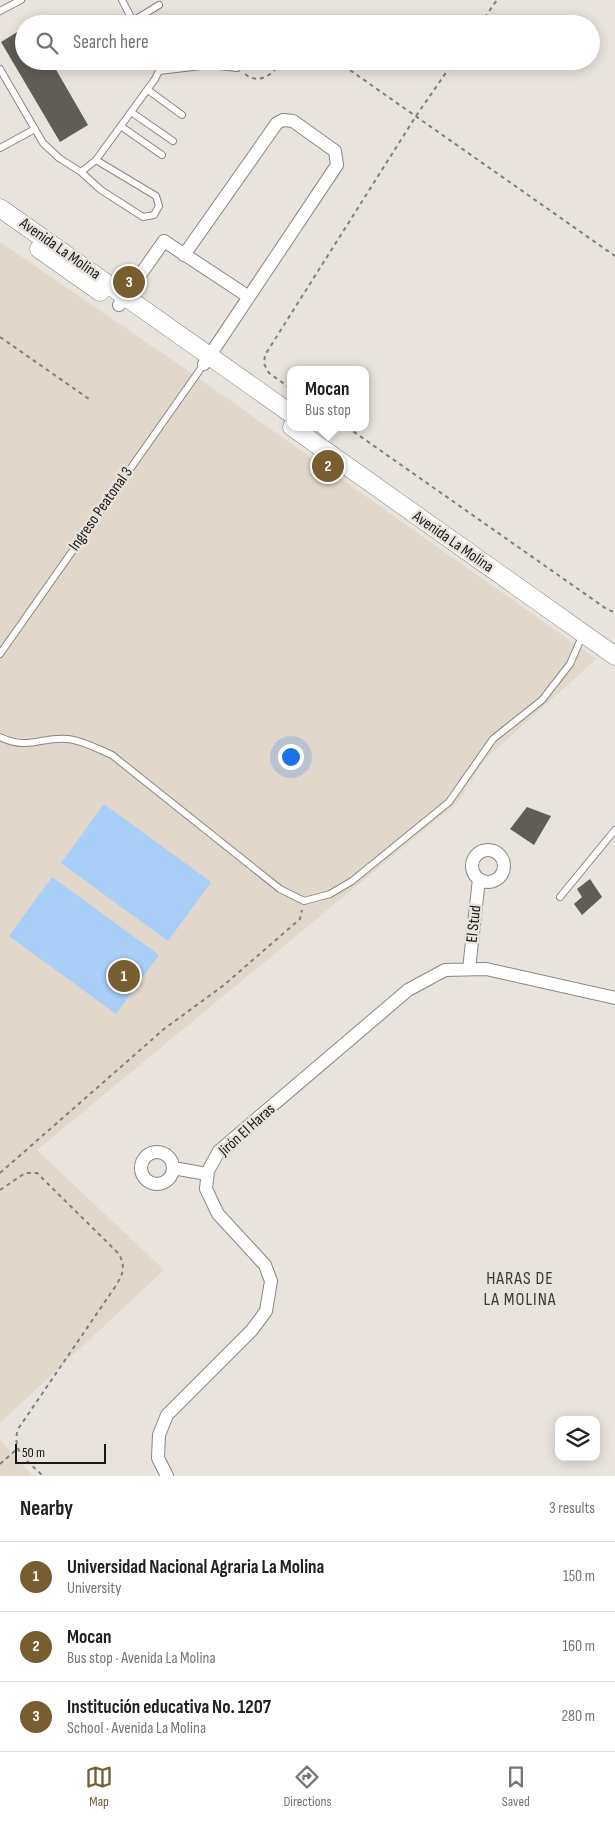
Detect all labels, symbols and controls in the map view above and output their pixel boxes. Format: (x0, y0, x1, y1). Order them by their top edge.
search box (15, 15, 600, 70)
icon: search (33, 29, 61, 57)
text: Search here (73, 31, 149, 54)
street label: Avenida La Molina (15, 214, 104, 284)
pin: 3 (113, 263, 145, 301)
popup (287, 366, 369, 431)
text: Mocan (305, 378, 349, 401)
text: Bus stop (305, 401, 351, 420)
pin: 2 (312, 447, 344, 485)
street label: Ingreso Peatonal 3 (65, 463, 137, 555)
street label: Avenida La Molina (408, 507, 497, 577)
your location (278, 744, 304, 770)
street label: El Stud (463, 905, 485, 943)
pin: 1 (108, 957, 140, 995)
street label: Jirón El Haras (214, 1100, 279, 1161)
district label: HARAS DE LA MOLINA (483, 1268, 557, 1310)
map controls (555, 1416, 600, 1461)
button: layers (555, 1416, 600, 1461)
scale bar (15, 1441, 106, 1464)
text: 50 m (22, 1444, 45, 1461)
text: Nearby (20, 1496, 73, 1521)
text: 3 results (549, 1499, 595, 1518)
text: Universidad Nacional Agraria La Molina (67, 1556, 324, 1579)
text: 1 (33, 1567, 39, 1586)
text: 150 m (563, 1567, 595, 1586)
text: University (67, 1579, 121, 1598)
text: Mocan (67, 1626, 111, 1649)
text: 2 (32, 1637, 40, 1656)
text: 160 m (562, 1637, 595, 1656)
text: Bus stop · Avenida La Molina (67, 1649, 216, 1668)
text: Institución educativa No. 1207 (67, 1696, 271, 1719)
text: 3 (32, 1707, 40, 1726)
text: 280 m (561, 1707, 595, 1726)
text: School · Avenida La Molina (67, 1719, 206, 1738)
tab: Map (85, 1763, 113, 1810)
tab: Directions (283, 1763, 332, 1810)
tab: Saved (502, 1763, 530, 1810)

